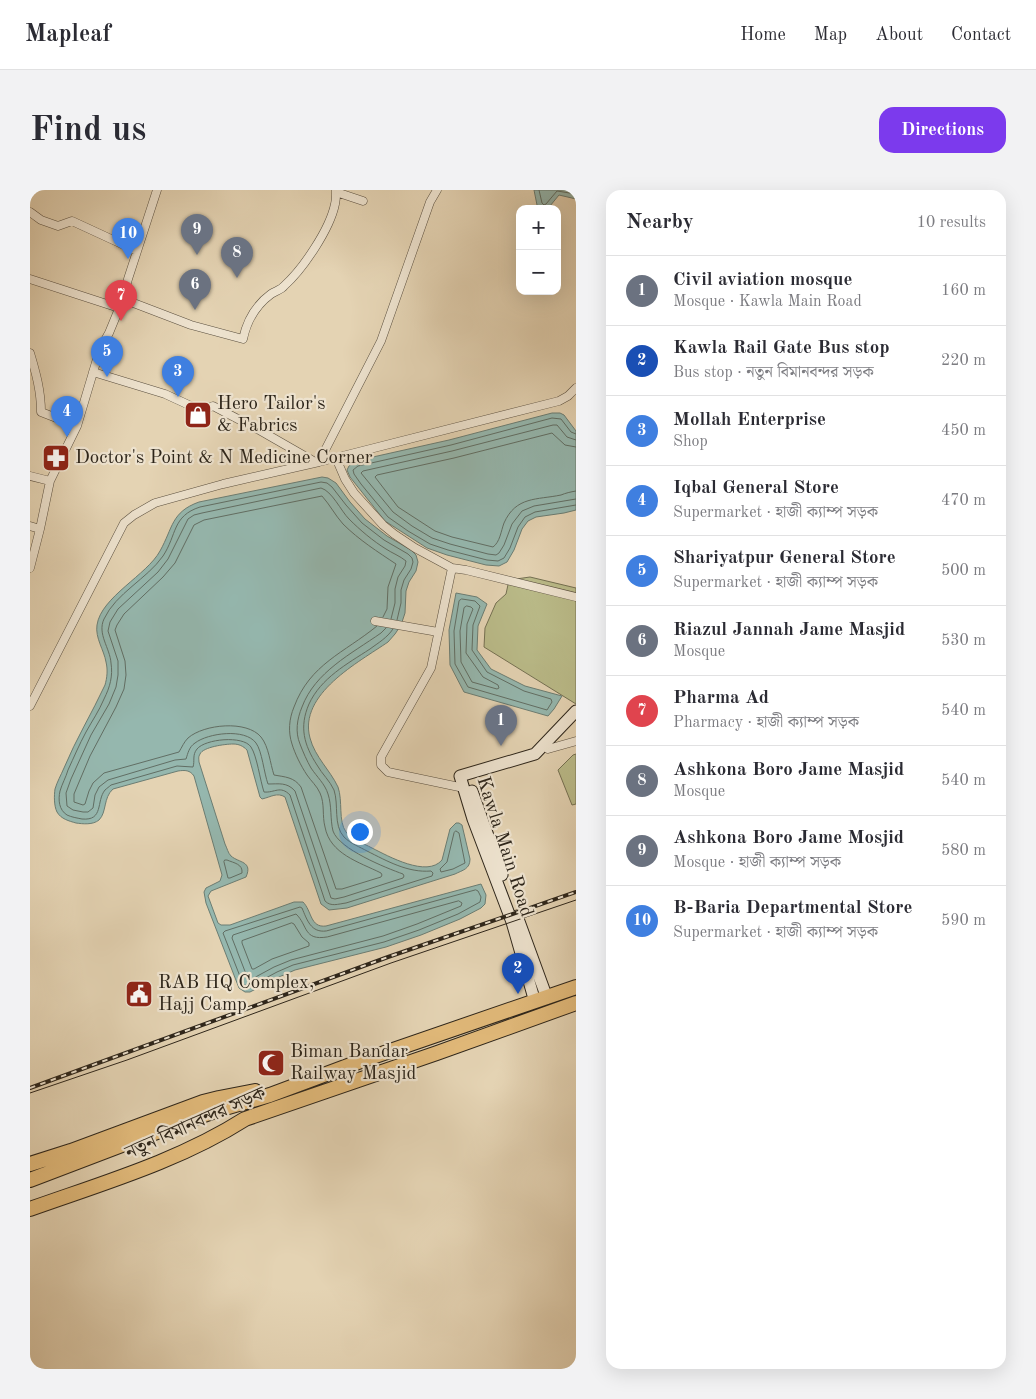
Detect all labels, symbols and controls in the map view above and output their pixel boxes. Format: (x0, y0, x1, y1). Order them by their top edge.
text: Mapleaf (25, 23, 111, 47)
text: Home (740, 26, 786, 44)
text: Map (814, 26, 847, 44)
text: About (875, 26, 923, 44)
text: Contact (951, 26, 1011, 44)
button: Directions (879, 107, 1006, 153)
text: Find us (30, 113, 146, 148)
map controls (516, 205, 561, 295)
button: + (516, 205, 561, 250)
text: Nearby (626, 212, 694, 233)
pin: 9 (181, 214, 213, 255)
text: 10 results (917, 215, 986, 231)
pin: 10 (112, 218, 144, 259)
pin: 8 (221, 237, 253, 278)
button: − (516, 250, 561, 295)
pin: 6 (179, 269, 211, 310)
text: Civil aviation mosque (673, 271, 852, 290)
pin: 7 (105, 280, 137, 321)
text: 1 (637, 283, 647, 299)
text: 160 m (941, 283, 986, 299)
text: Mosque · Kawla Main Road (673, 294, 862, 310)
pin: 5 (91, 336, 123, 377)
text: Kawla Rail Gate Bus stop (673, 339, 890, 358)
text: 2 (637, 353, 647, 369)
text: 220 m (941, 353, 986, 369)
pin: 3 (162, 356, 194, 397)
text: Bus stop · নতুন বিমানবন্দর সড়ক (673, 365, 874, 381)
place label: Hero Tailor's & Fabrics (217, 395, 326, 436)
pin: 4 (51, 396, 83, 437)
shop icon: Hero Tailor's & Fabrics (183, 400, 213, 430)
text: Mollah Enterprise (673, 411, 826, 430)
text: 3 (637, 423, 647, 439)
text: 450 m (941, 423, 986, 439)
text: Shop (673, 434, 708, 450)
pharmacy icon: Doctor's Point & N Medicine Corner (41, 443, 71, 473)
place label: Doctor's Point & N Medicine Corner (75, 449, 373, 468)
text: Iqbal General Store (673, 479, 839, 498)
text: 4 (637, 493, 647, 509)
text: 470 m (941, 493, 986, 509)
text: Supermarket · হাজী ক্যাম্প সড়ক (673, 505, 878, 521)
text: Shariyatpur General Store (673, 549, 896, 568)
text: 5 (637, 563, 647, 579)
text: 500 m (941, 563, 986, 579)
text: Supermarket · হাজী ক্যাম্প সড়ক (673, 575, 878, 591)
text: Riazul Jannah Jame Masjid (673, 621, 905, 640)
text: 6 (637, 633, 647, 649)
text: 530 m (941, 633, 986, 649)
text: Mosque (673, 644, 725, 660)
text: Pharma Ad (673, 689, 769, 708)
text: 7 (637, 703, 647, 719)
text: 540 m (941, 703, 986, 719)
pin: 1 (485, 705, 517, 746)
text: Pharmacy · হাজী ক্যাম্প সড়ক (673, 715, 859, 731)
text: Ashkona Boro Jame Masjid (673, 761, 904, 780)
text: 8 (637, 773, 647, 789)
text: 540 m (941, 773, 986, 789)
street label: Kawla Main Road (472, 775, 536, 920)
text: Mosque (673, 784, 725, 800)
your location (347, 819, 373, 845)
text: Ashkona Boro Jame Mosjid (673, 829, 904, 848)
text: 9 (637, 843, 647, 859)
text: 580 m (941, 843, 986, 859)
text: Mosque · হাজী ক্যাম্প সড়ক (673, 855, 841, 871)
text: B-Baria Departmental Store (673, 899, 913, 918)
text: 10 (633, 913, 651, 929)
text: 590 m (941, 913, 986, 929)
text: Supermarket · হাজী ক্যাম্প সড়ক (673, 925, 878, 941)
pin: 2 (502, 953, 534, 994)
place label: RAB HQ Complex, Hajj Camp (158, 974, 314, 1015)
public building icon: RAB HQ Complex, Hajj Camp (124, 979, 154, 1009)
place label: Biman Bandar Railway Masjid (290, 1043, 417, 1084)
mosque icon: Biman Bandar Railway Masjid (256, 1048, 286, 1078)
street label: নতুন বিমানবন্দর সড়ক (120, 1081, 270, 1164)

